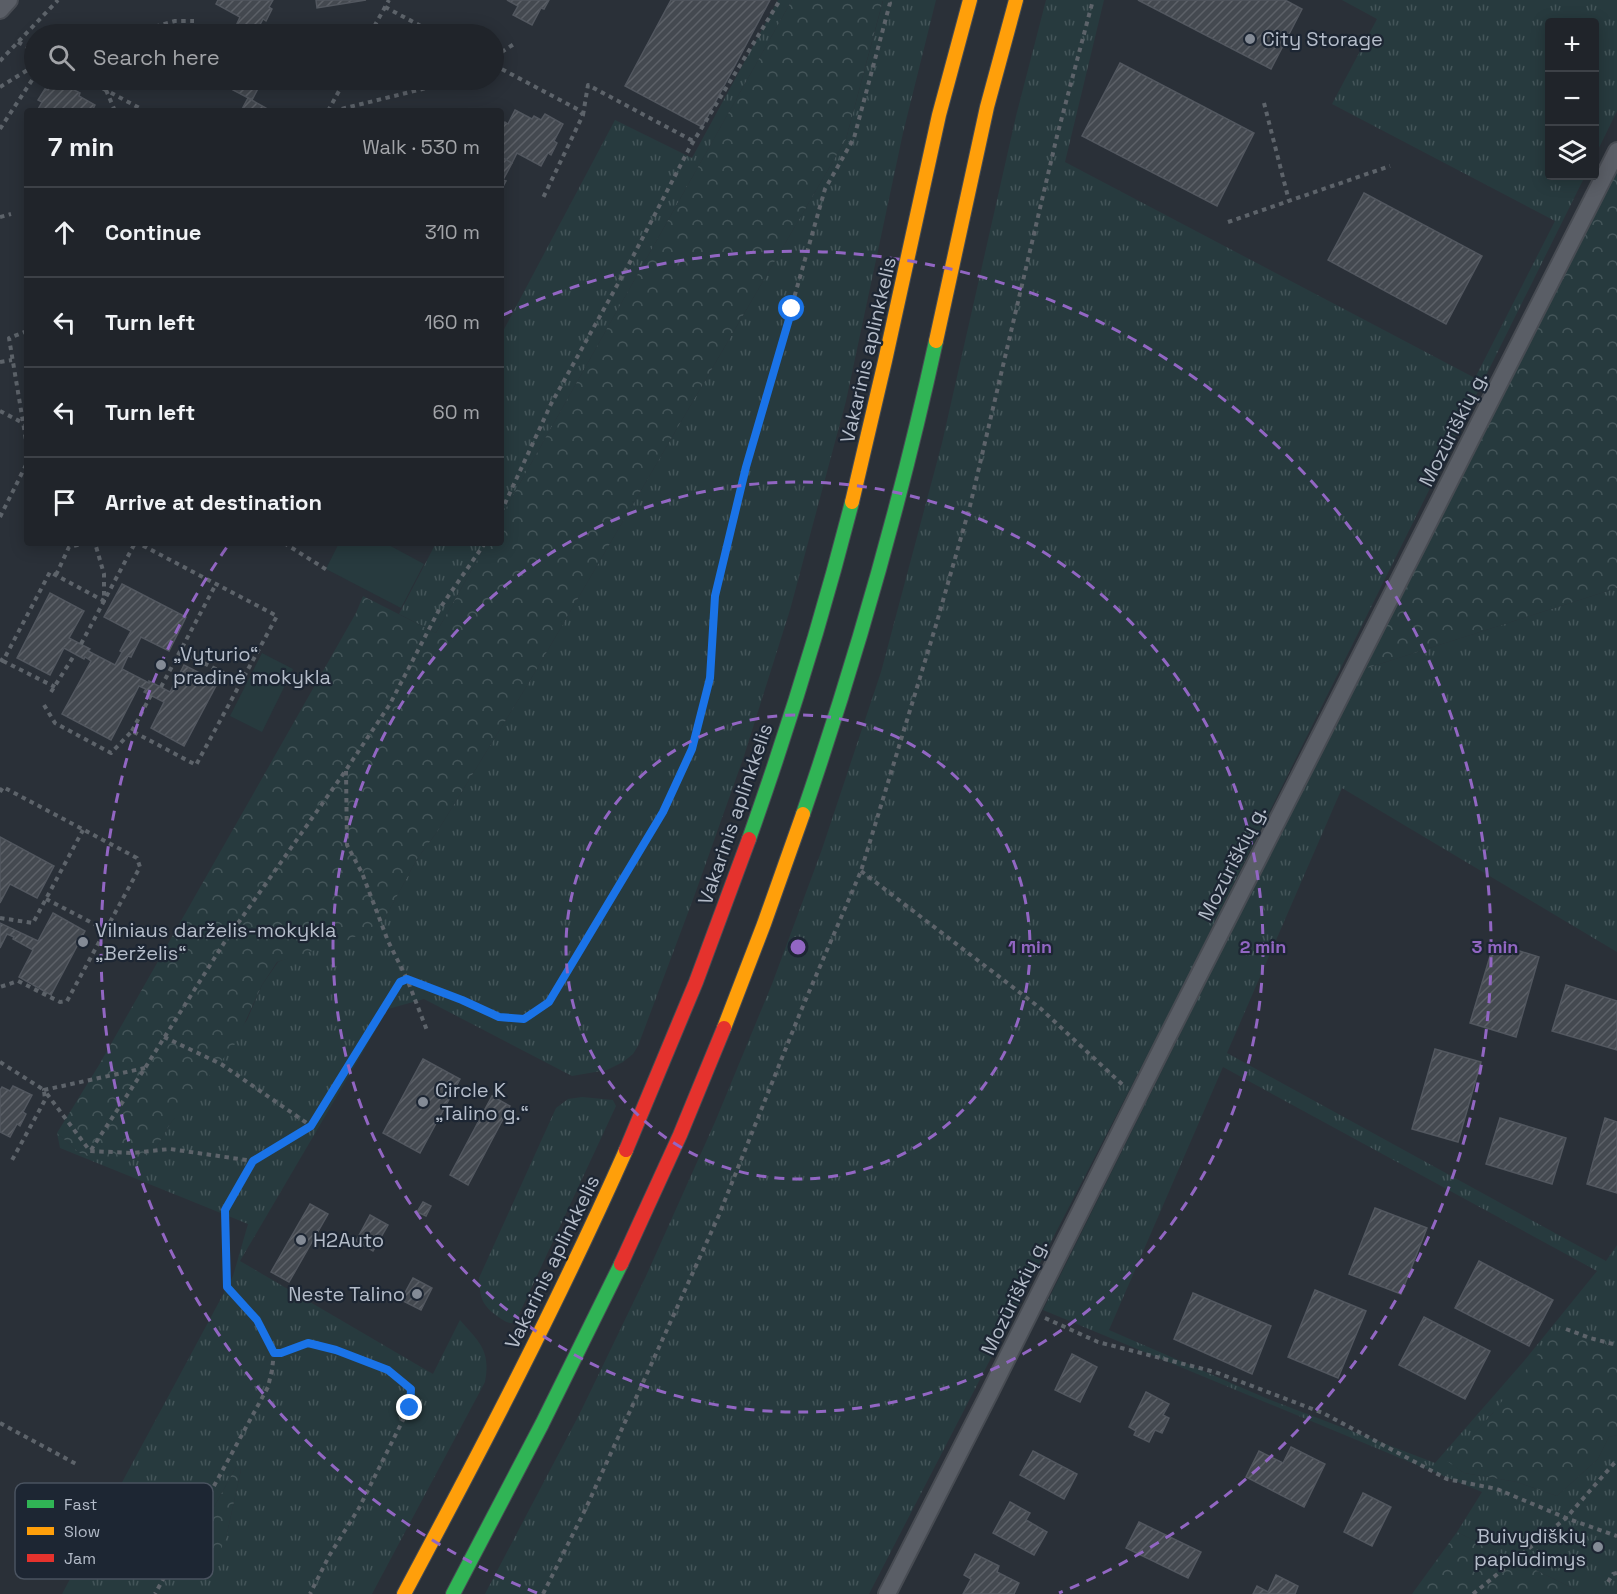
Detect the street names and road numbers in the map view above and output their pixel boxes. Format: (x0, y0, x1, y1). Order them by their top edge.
street label: Vakarinis aplinkkelis (834, 254, 902, 446)
street label: Mozūriškių g. (1413, 367, 1493, 491)
street label: Vakarinis aplinkkelis (692, 720, 778, 908)
street label: Mozūriškių g. (1192, 801, 1272, 925)
street label: Vakarinis aplinkkelis (499, 1171, 605, 1353)
street label: Mozūriškių g. (975, 1235, 1053, 1359)

